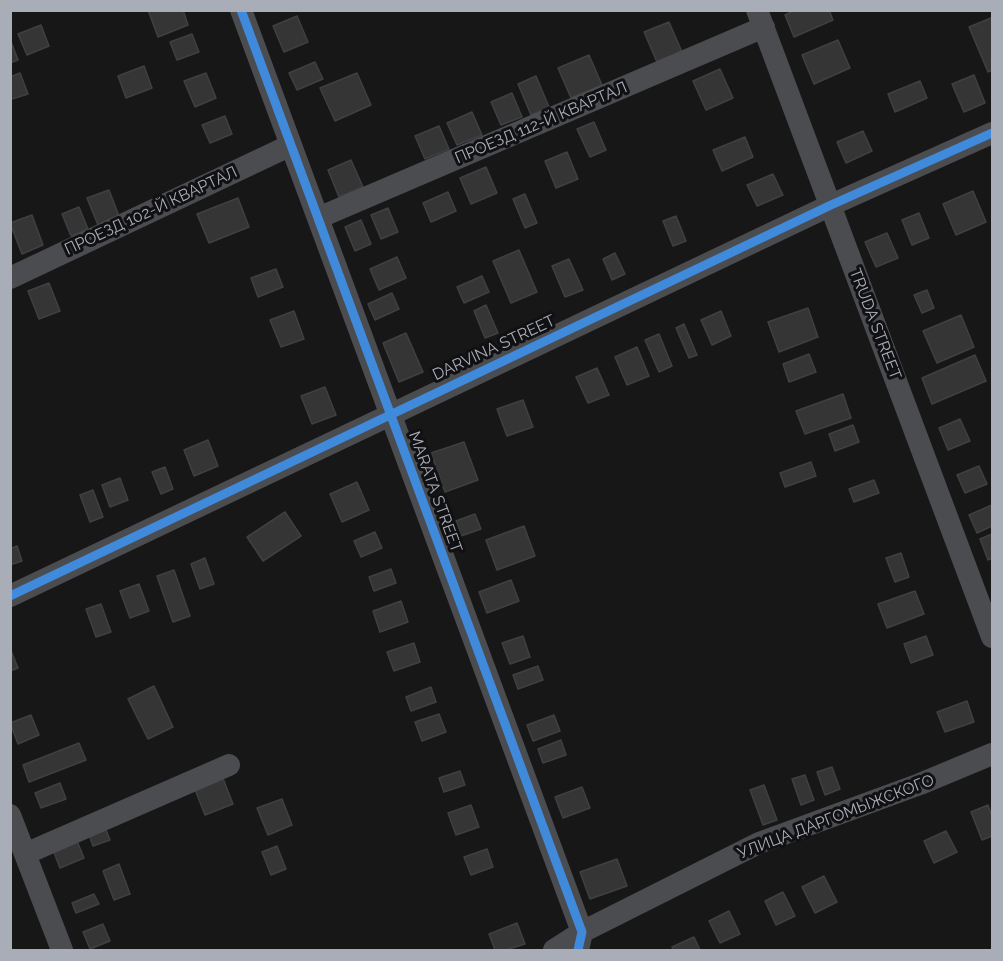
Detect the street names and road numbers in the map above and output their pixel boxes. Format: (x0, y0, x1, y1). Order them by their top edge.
street label: ПРОЕЗД 112-Й КВАРТАЛ (452, 78, 630, 168)
street label: ПРОЕЗД 102-Й КВАРТАЛ (62, 163, 240, 259)
street label: TRUDA STREET (845, 266, 905, 382)
street label: DARVINA STREET (430, 311, 558, 385)
street label: MARATA STREET (404, 429, 466, 555)
street label: УЛИЦА ДАРГОМЫЖСКОГО (735, 771, 937, 863)

